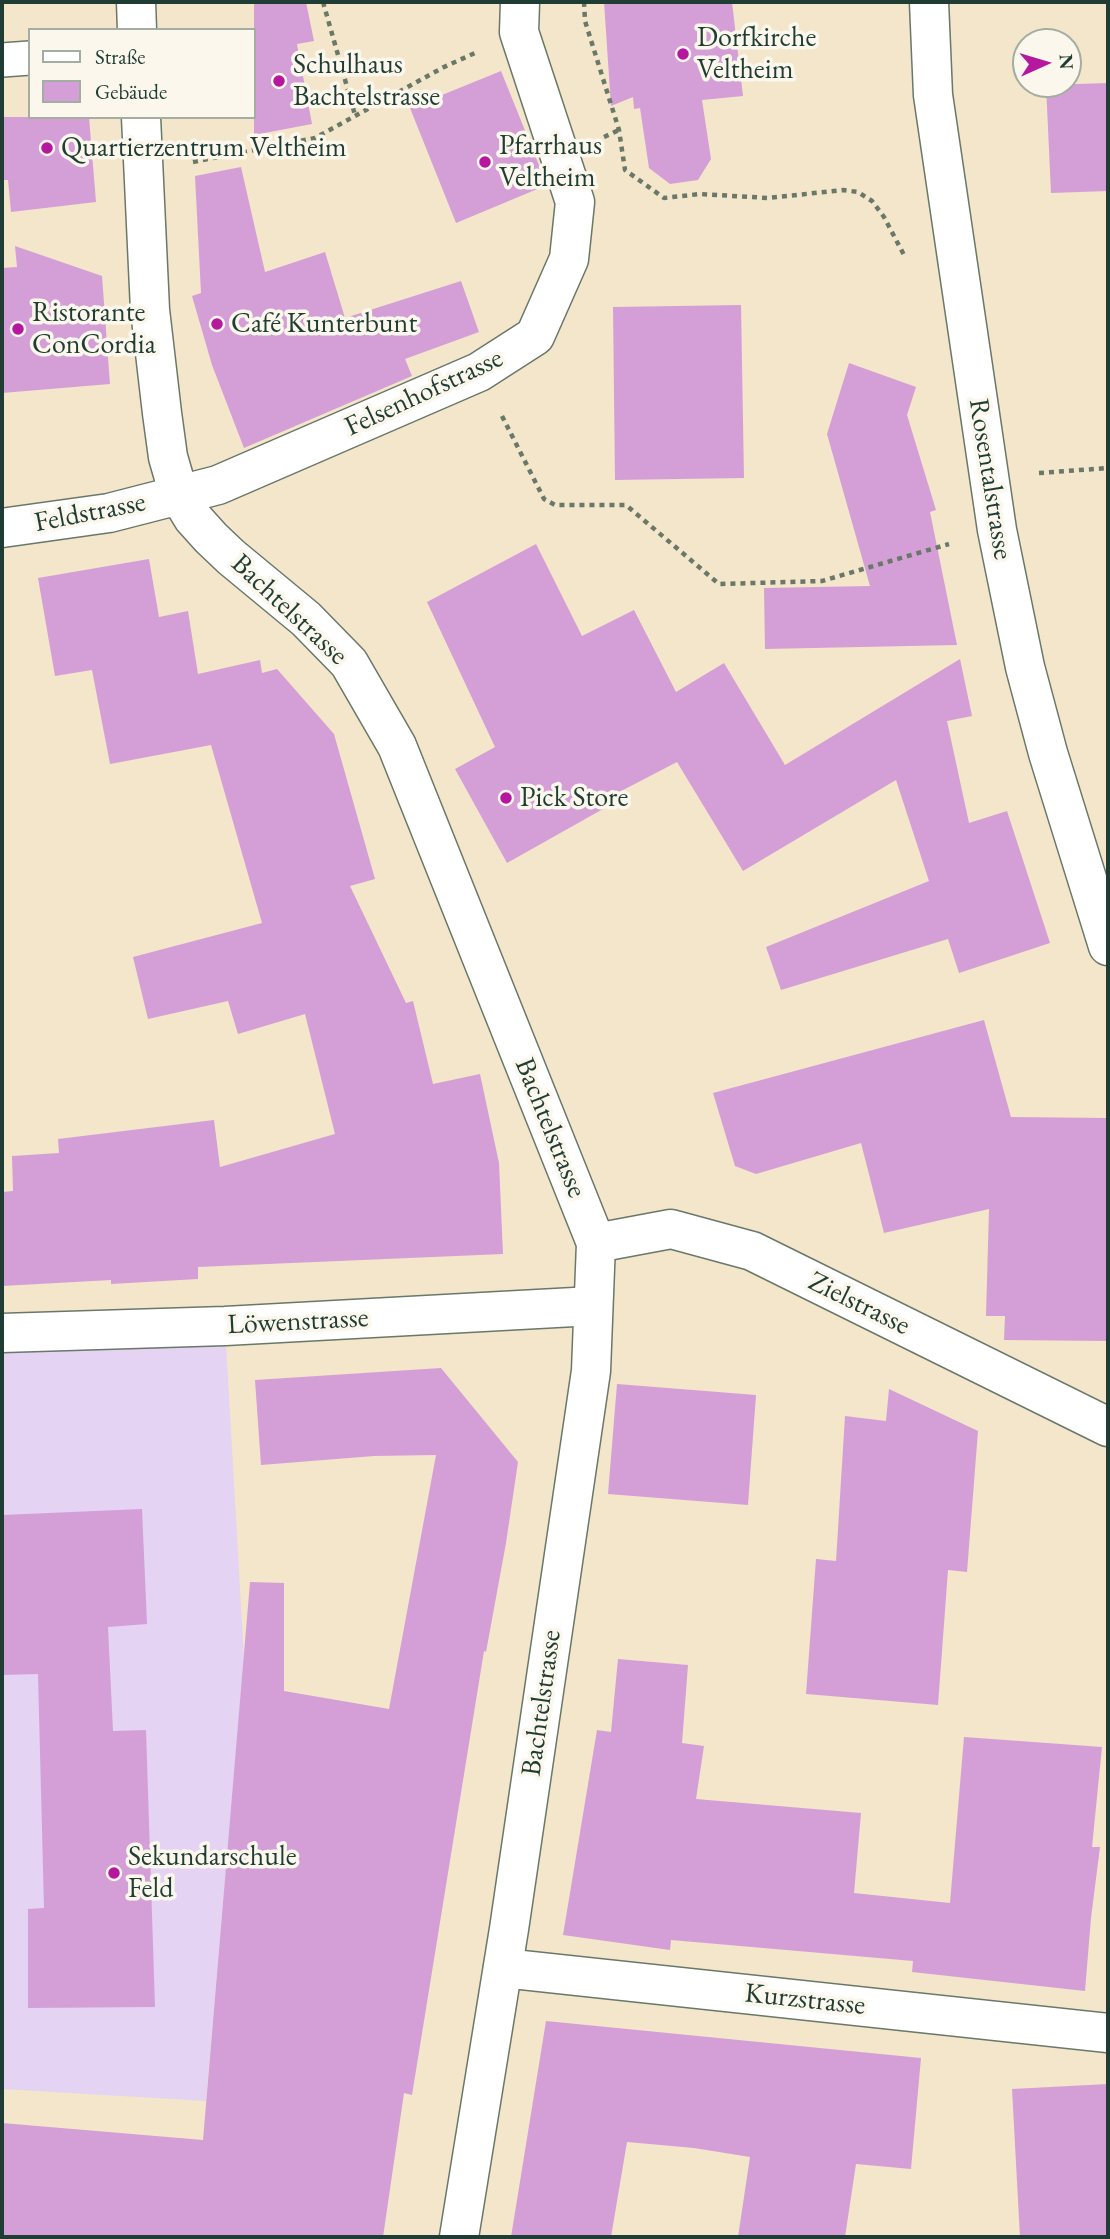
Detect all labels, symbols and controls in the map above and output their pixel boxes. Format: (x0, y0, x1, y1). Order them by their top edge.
place label: Dorfkirche Veltheim (697, 21, 816, 87)
legend (28, 28, 256, 119)
north arrow (1012, 28, 1082, 98)
text: Straße (95, 43, 146, 70)
marker: Dorfkirche Veltheim (675, 46, 691, 62)
place label: Schulhaus Bachtelstrasse (293, 48, 440, 114)
text: N (1053, 53, 1079, 70)
marker: Schulhaus Bachtelstrasse (271, 73, 287, 89)
text: Gebäude (95, 78, 167, 105)
place label: Pfarrhaus Veltheim (499, 129, 602, 195)
place label: Quartierzentrum Veltheim (61, 131, 347, 165)
marker: Quartierzentrum Veltheim (39, 140, 55, 156)
marker: Pfarrhaus Veltheim (477, 154, 493, 170)
place label: Ristorante ConCordia (32, 296, 156, 362)
place label: Café Kunterbunt (231, 307, 417, 341)
marker: Café Kunterbunt (209, 316, 225, 332)
marker: Ristorante ConCordia (10, 321, 26, 337)
street label: Felsenhofstrasse (340, 342, 508, 444)
street label: Rosentalstrasse (961, 396, 1019, 562)
street label: Feldstrasse (31, 486, 149, 540)
street label: Bachtelstrasse (224, 548, 354, 672)
place label: Pick Store (520, 781, 628, 815)
marker: Pick Store (498, 790, 514, 806)
street label: Bachtelstrasse (507, 1053, 593, 1203)
street label: Zielstrasse (803, 1265, 915, 1343)
street label: Löwenstrasse (227, 1302, 369, 1342)
street label: Bachtelstrasse (515, 1628, 569, 1778)
place label: Sekundarschule Feld (128, 1840, 297, 1906)
marker: Sekundarschule Feld (106, 1865, 122, 1881)
street label: Kurzstrasse (743, 1977, 867, 2023)

